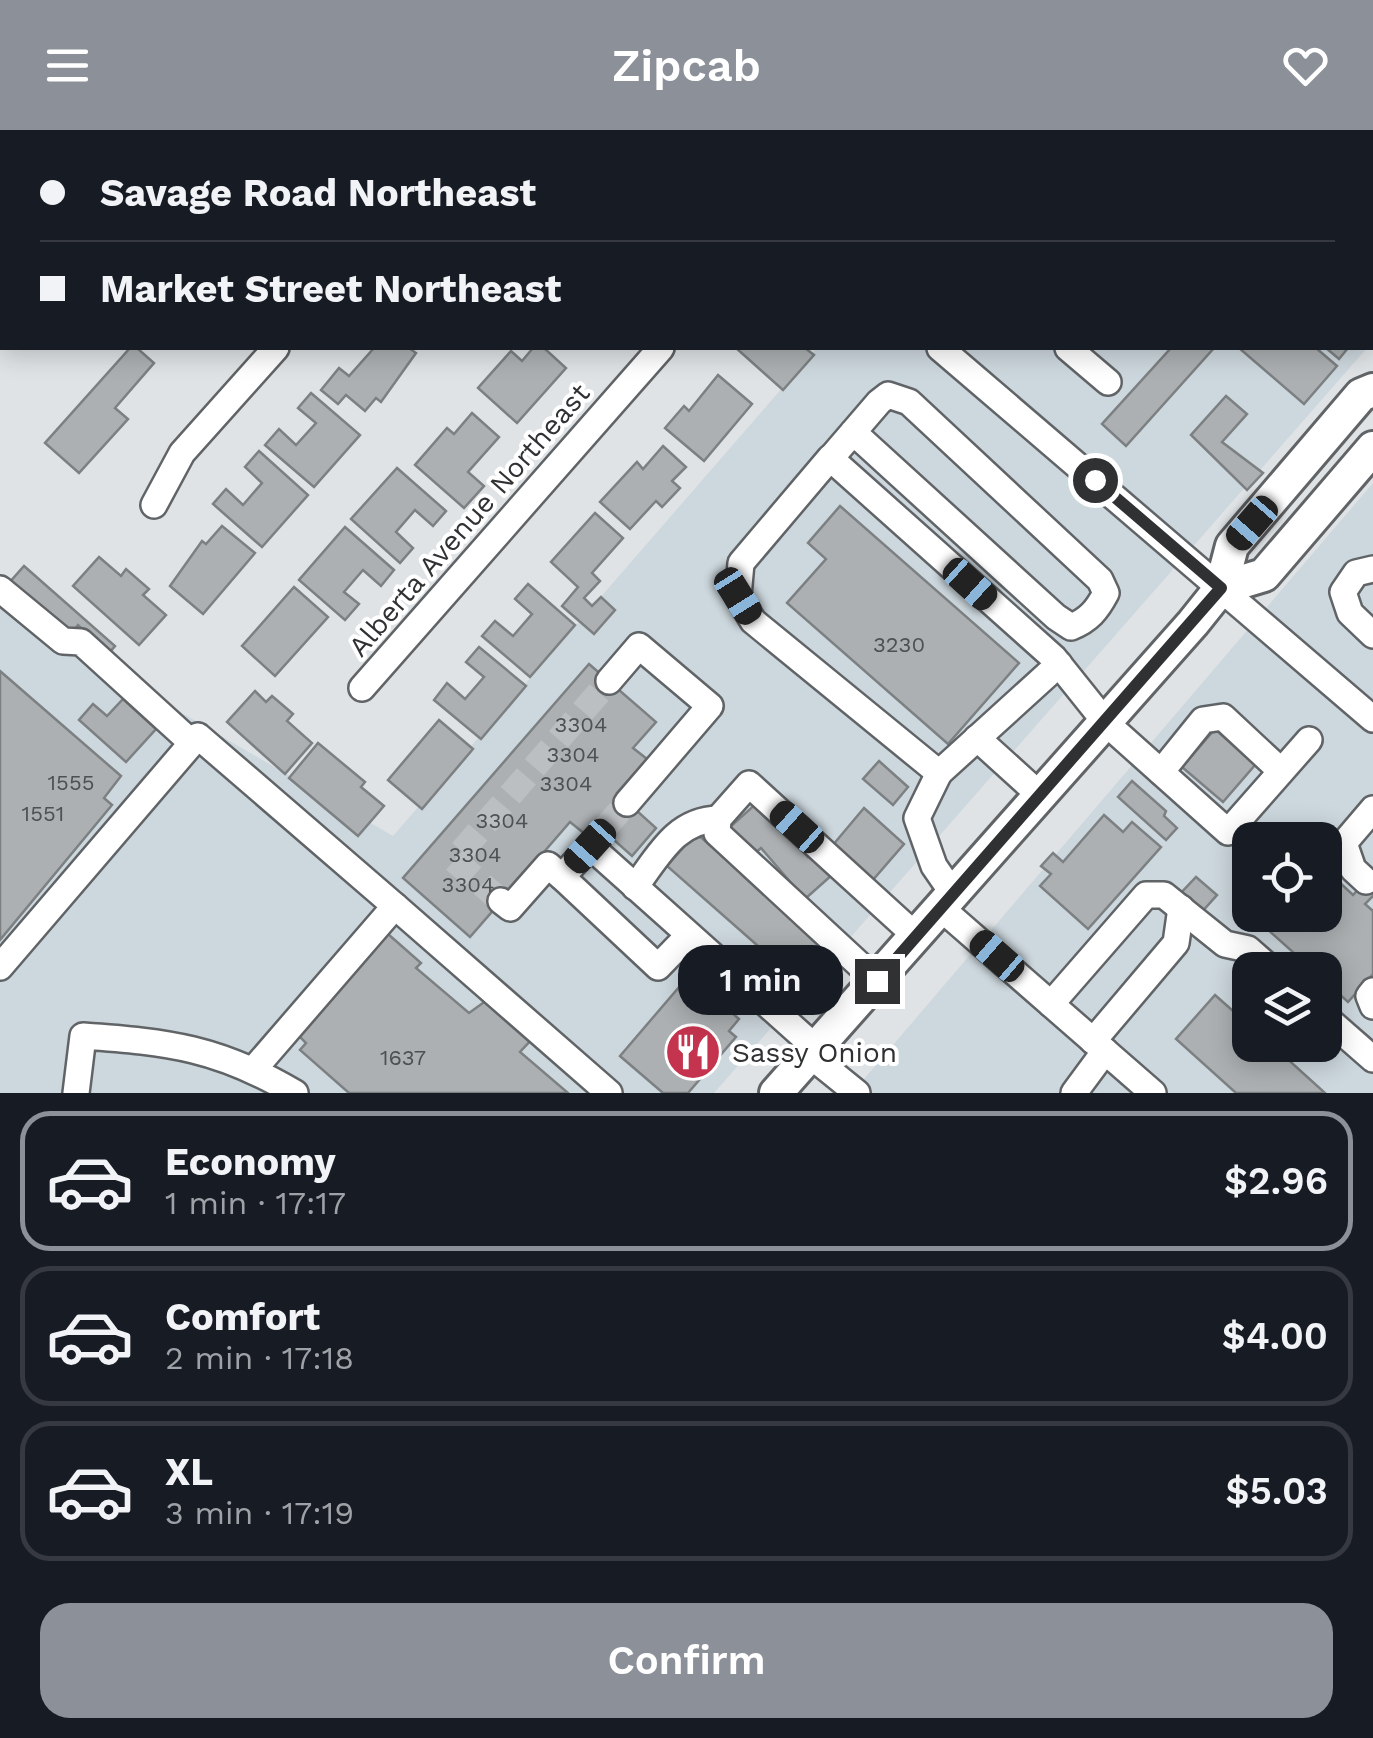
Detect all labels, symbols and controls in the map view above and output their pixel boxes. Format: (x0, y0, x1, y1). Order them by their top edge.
icon: menu (40, 38, 95, 93)
icon: heart (1278, 38, 1333, 93)
text: Zipcab (612, 39, 761, 92)
text: Savage Road Northeast (100, 171, 536, 215)
text: Market Street Northeast (100, 267, 561, 311)
street label: Alberta Avenue Northeast (342, 377, 597, 663)
route start (1073, 458, 1118, 503)
car (1221, 491, 1283, 555)
car (938, 553, 1002, 615)
car (709, 563, 767, 629)
house number: 3230 (873, 632, 925, 657)
house number: 3304 (555, 712, 607, 737)
house number: 3304 (547, 742, 599, 767)
house number: 1555 (48, 770, 95, 795)
house number: 3304 (540, 771, 592, 796)
car (765, 796, 829, 858)
house number: 1551 (22, 801, 64, 826)
house number: 3304 (476, 808, 528, 833)
car (559, 814, 621, 878)
map controls (1232, 822, 1342, 1062)
button: locate (1232, 822, 1342, 932)
house number: 3304 (449, 842, 501, 867)
house number: 3304 (442, 872, 494, 897)
car (965, 925, 1029, 987)
callout: 1 min (677, 946, 842, 1016)
button: layers (1232, 952, 1342, 1062)
route end (855, 959, 900, 1004)
text: 1 min (719, 961, 802, 999)
restaurant icon: Sassy Onion (663, 1022, 723, 1082)
place label: Sassy Onion (732, 1036, 897, 1069)
house number: 1637 (380, 1045, 426, 1070)
icon: car (45, 1136, 135, 1226)
text: Economy (165, 1140, 336, 1184)
text: $2.96 (1224, 1159, 1328, 1203)
text: 1 min · 17:17 (165, 1184, 346, 1222)
icon: car (45, 1291, 135, 1381)
text: Comfort (165, 1295, 320, 1339)
text: $4.00 (1222, 1314, 1328, 1358)
text: 2 min · 17:18 (165, 1339, 354, 1377)
icon: car (45, 1446, 135, 1536)
text: XL (165, 1450, 213, 1494)
text: $5.03 (1226, 1469, 1328, 1513)
text: 3 min · 17:19 (165, 1494, 354, 1532)
button: Confirm (40, 1603, 1333, 1718)

